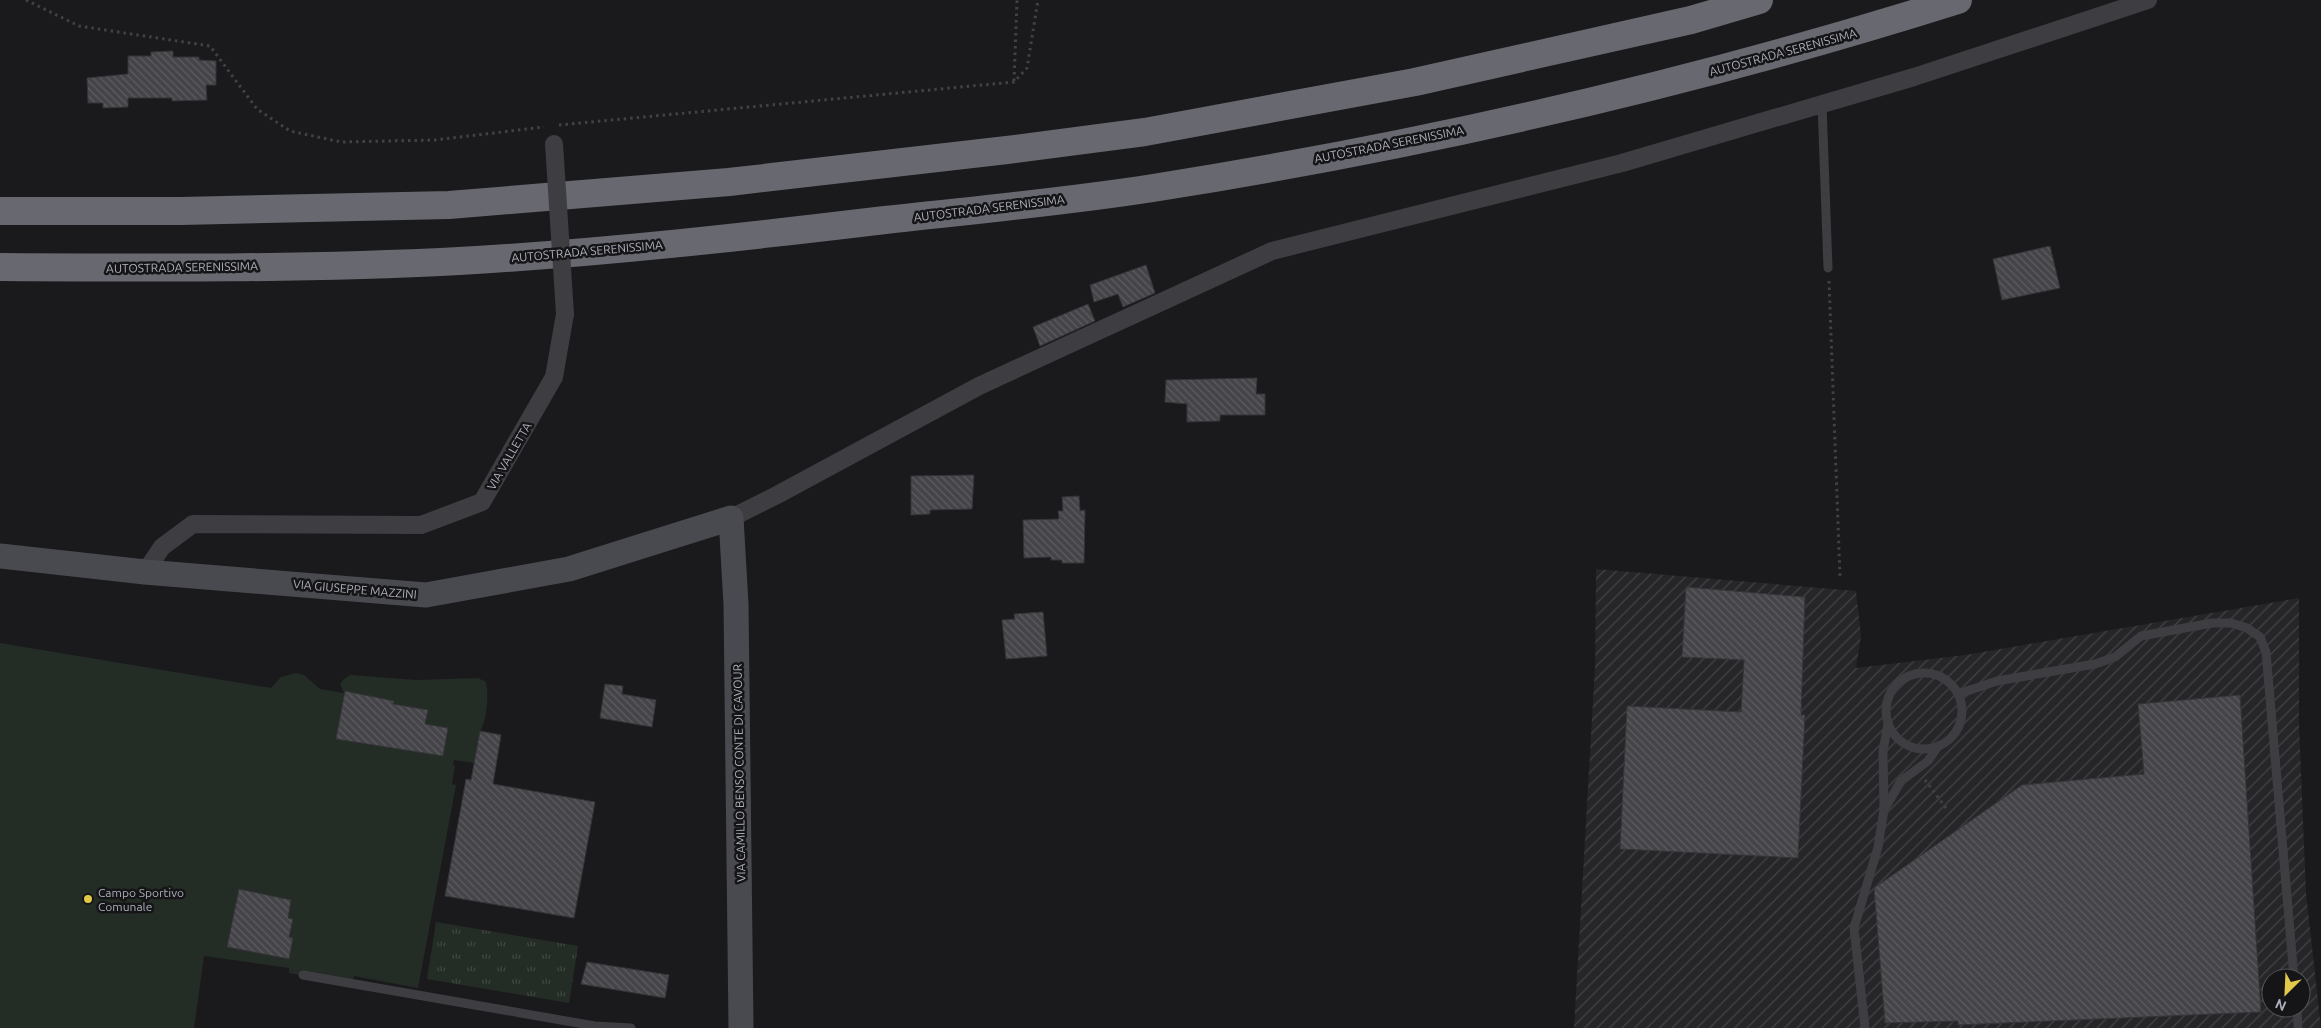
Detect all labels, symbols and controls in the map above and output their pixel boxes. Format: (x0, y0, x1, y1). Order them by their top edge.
street label: AUTOSTRADA SERENISSIMA (1708, 26, 1858, 78)
street label: AUTOSTRADA SERENISSIMA (1313, 123, 1465, 165)
street label: AUTOSTRADA SERENISSIMA (913, 192, 1065, 224)
street label: AUTOSTRADA SERENISSIMA (511, 238, 663, 264)
street label: AUTOSTRADA SERENISSIMA (106, 259, 258, 275)
street label: VIA VALLETTA (484, 420, 534, 492)
street label: VIA GIUSEPPE MAZZINI (293, 577, 417, 601)
street label: VIA CAMILLO BENSO CONTE DI CAVOUR (731, 663, 747, 882)
place label: Campo Sportivo Comunale (98, 886, 184, 913)
marker: Campo Sportivo Comunale (82, 893, 94, 905)
north arrow (2261, 968, 2311, 1018)
text: N (2273, 995, 2289, 1014)

